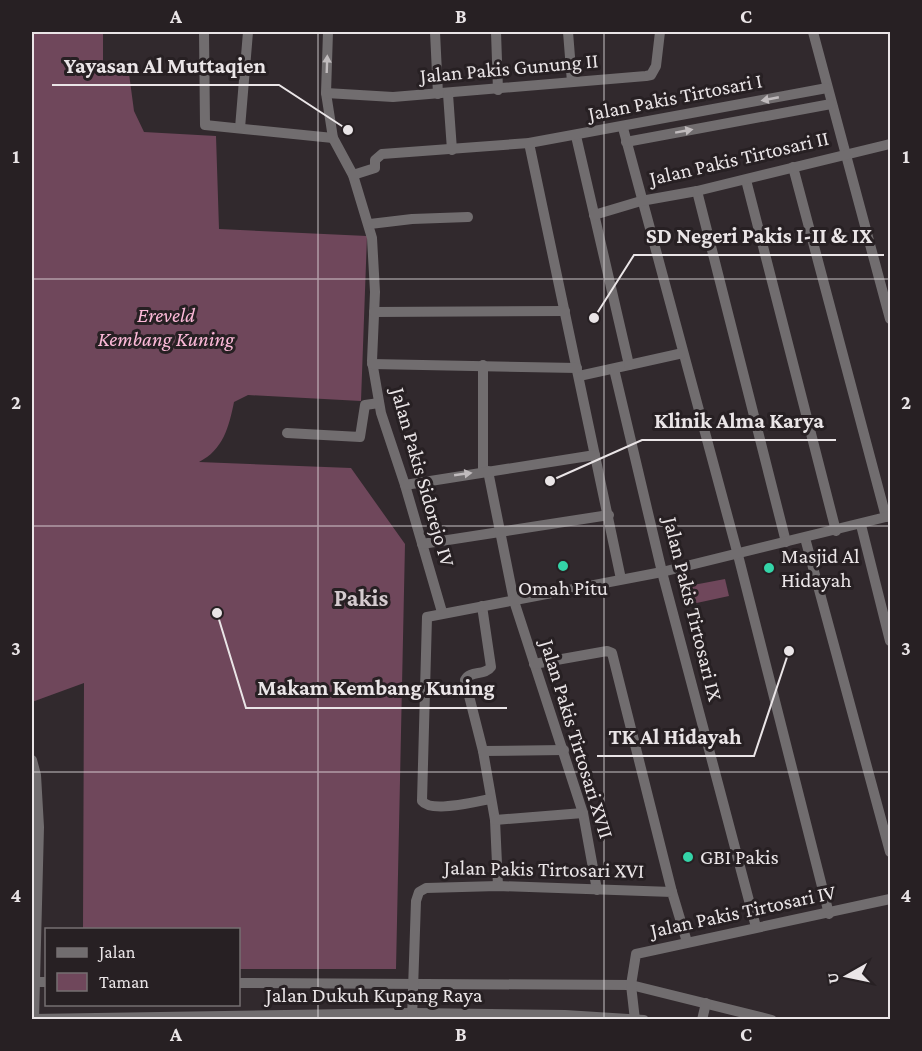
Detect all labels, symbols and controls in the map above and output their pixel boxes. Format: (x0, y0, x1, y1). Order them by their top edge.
text: A (169, 5, 183, 27)
text: B (455, 5, 467, 27)
text: C (740, 5, 752, 27)
callout: Yayasan Al Muttaqien (52, 45, 279, 85)
street label: Jalan Pakis Gunung II (417, 48, 599, 88)
text: Yayasan Al Muttaqien (64, 53, 267, 78)
one-way arrow (322, 54, 331, 73)
street label: Jalan Pakis Tirtosari I (584, 68, 764, 126)
one-way arrow (760, 95, 779, 104)
street label: Jalan Pakis Tirtosari II (645, 126, 831, 191)
one-way arrow (674, 126, 693, 135)
text: 1 (12, 145, 20, 167)
text: 1 (902, 145, 910, 167)
callout: SD Negeri Pakis I-II & IX (634, 215, 884, 255)
text: SD Negeri Pakis I-II & IX (646, 223, 873, 248)
park label: Ereveld Kembang Kuning (98, 303, 235, 351)
street label: Jalan Pakis Sidorejo IV (385, 383, 460, 569)
text: 2 (11, 391, 21, 413)
text: 2 (901, 391, 911, 413)
callout: Klinik Alma Karya (642, 400, 836, 440)
text: Klinik Alma Karya (654, 408, 824, 433)
one-way arrow (453, 470, 472, 479)
street label: Jalan Pakis Tirtosari IX (658, 513, 727, 704)
place label: Masjid Al Hidayah (781, 544, 860, 592)
marker: Omah Pitu (556, 559, 570, 573)
marker: Masjid Al Hidayah (762, 561, 776, 575)
place label: Omah Pitu (518, 576, 608, 600)
district label: Pakis (334, 584, 388, 611)
street label: Jalan Pakis Tirtosari XVII (535, 635, 619, 841)
text: 3 (11, 637, 21, 659)
text: 3 (901, 637, 911, 659)
callout: Makam Kembang Kuning (246, 668, 507, 708)
text: Makam Kembang Kuning (257, 675, 495, 700)
callout: TK Al Hidayah (597, 716, 754, 756)
text: TK Al Hidayah (608, 724, 742, 749)
place label: GBI Pakis (700, 845, 779, 869)
marker: GBI Pakis (681, 850, 695, 864)
street label: Jalan Pakis Tirtosari XVI (442, 855, 644, 883)
street label: Jalan Pakis Tirtosari IV (646, 880, 838, 943)
text: 4 (11, 884, 22, 906)
text: 4 (901, 884, 912, 906)
legend (45, 928, 240, 1006)
text: Jalan (97, 942, 136, 962)
north arrow (817, 946, 877, 1006)
text: U (823, 971, 842, 985)
text: Taman (99, 972, 149, 992)
street label: Jalan Dukuh Kupang Raya (263, 983, 483, 1007)
text: A (169, 1023, 183, 1045)
text: B (455, 1023, 467, 1045)
text: C (740, 1023, 752, 1045)

